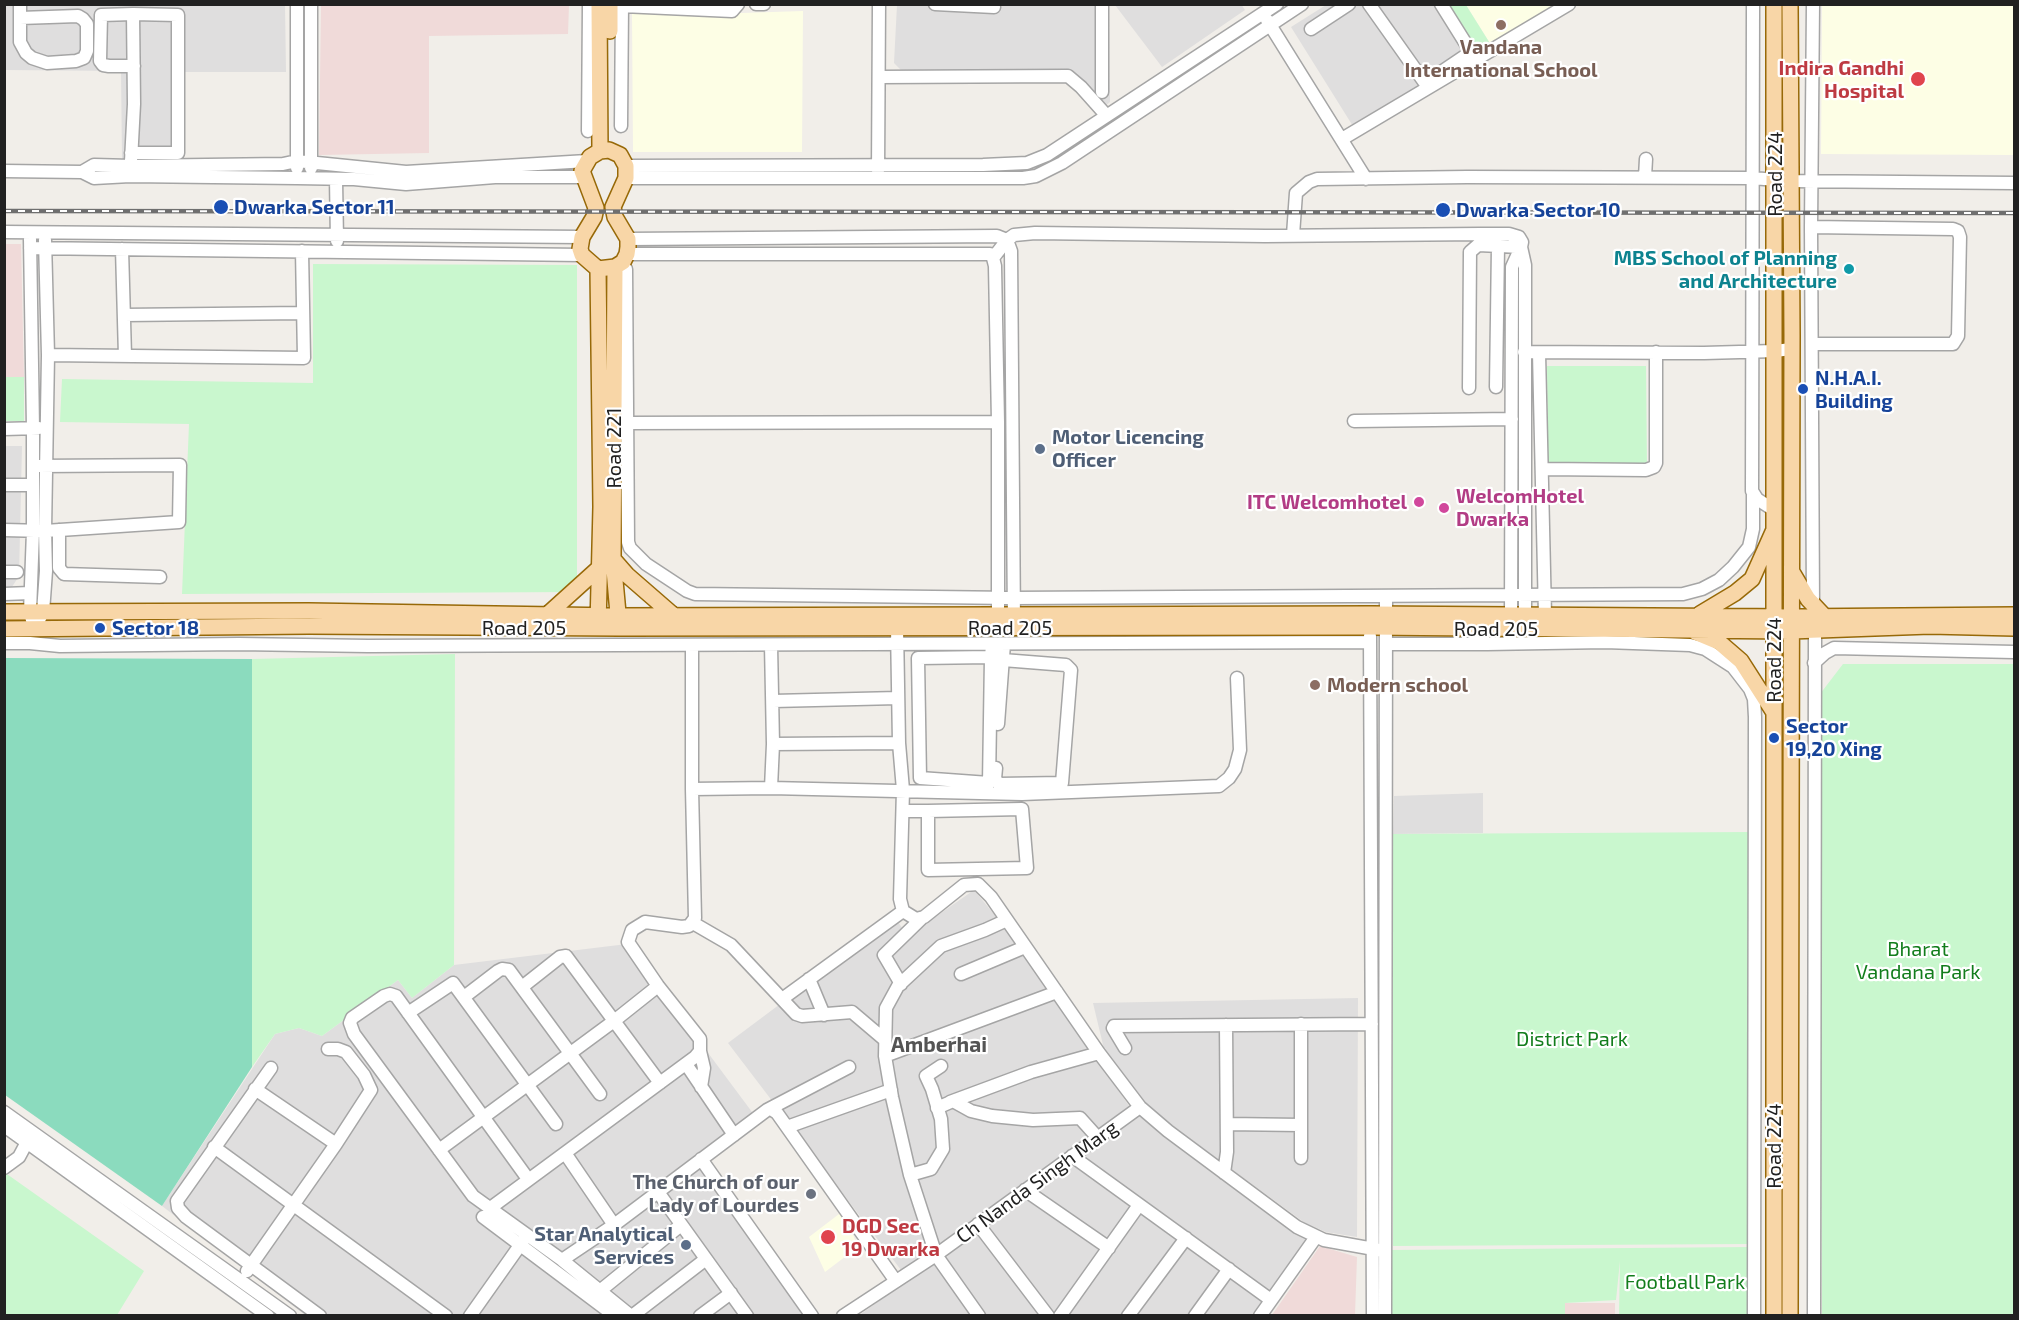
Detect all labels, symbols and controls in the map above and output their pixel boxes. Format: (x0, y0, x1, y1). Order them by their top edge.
marker: Vandana International School (1494, 18, 1508, 32)
place label: Vandana International School (1404, 35, 1598, 82)
place label: Indira Gandhi Hospital (1779, 56, 1904, 103)
marker: Indira Gandhi Hospital (1909, 70, 1927, 88)
street label: Road 224 (1763, 131, 1787, 217)
place label: Dwarka Sector 11 (234, 195, 395, 219)
marker: Dwarka Sector 11 (212, 198, 230, 216)
place label: Dwarka Sector 10 (1456, 198, 1621, 222)
marker: Dwarka Sector 10 (1434, 201, 1452, 219)
place label: MBS School of Planning and Architecture (1614, 246, 1837, 293)
marker: MBS School of Planning and Architecture (1842, 262, 1856, 276)
place label: N.H.A.I. Building (1815, 366, 1893, 413)
marker: N.H.A.I. Building (1796, 382, 1810, 396)
street label: Road 221 (602, 408, 626, 488)
place label: Motor Licencing Officer (1052, 425, 1204, 472)
marker: Motor Licencing Officer (1033, 442, 1047, 456)
place label: WelcomHotel Dwarka (1456, 484, 1584, 531)
place label: ITC Welcomhotel (1247, 490, 1407, 514)
marker: ITC Welcomhotel (1412, 495, 1426, 509)
marker: WelcomHotel Dwarka (1437, 501, 1451, 515)
place label: Sector 18 (112, 616, 199, 640)
street label: Road 205 (482, 616, 566, 640)
street label: Road 205 (968, 616, 1052, 640)
street label: Road 205 (1454, 617, 1538, 641)
street label: Road 224 (1762, 617, 1786, 703)
marker: Sector 18 (93, 621, 107, 635)
place label: Modern school (1327, 673, 1468, 697)
marker: Modern school (1308, 678, 1322, 692)
place label: Sector 19,20 Xing (1786, 714, 1882, 761)
marker: Sector 19,20 Xing (1767, 731, 1781, 745)
park label: Bharat Vandana Park (1856, 937, 1980, 984)
park label: District Park (1516, 1027, 1628, 1051)
district label: Amberhai (891, 1032, 987, 1058)
street label: Road 224 (1762, 1103, 1786, 1189)
street label: Ch Nanda Singh Marg (952, 1115, 1122, 1249)
place label: The Church of our Lady of Lourdes (632, 1170, 799, 1217)
marker: The Church of our Lady of Lourdes (804, 1187, 818, 1201)
place label: DGD Sec 19 Dwarka (842, 1214, 940, 1261)
place label: Star Analytical Services (534, 1222, 674, 1269)
marker: DGD Sec 19 Dwarka (819, 1228, 837, 1246)
marker: Star Analytical Services (679, 1238, 693, 1252)
park label: Football Park (1625, 1270, 1745, 1294)

